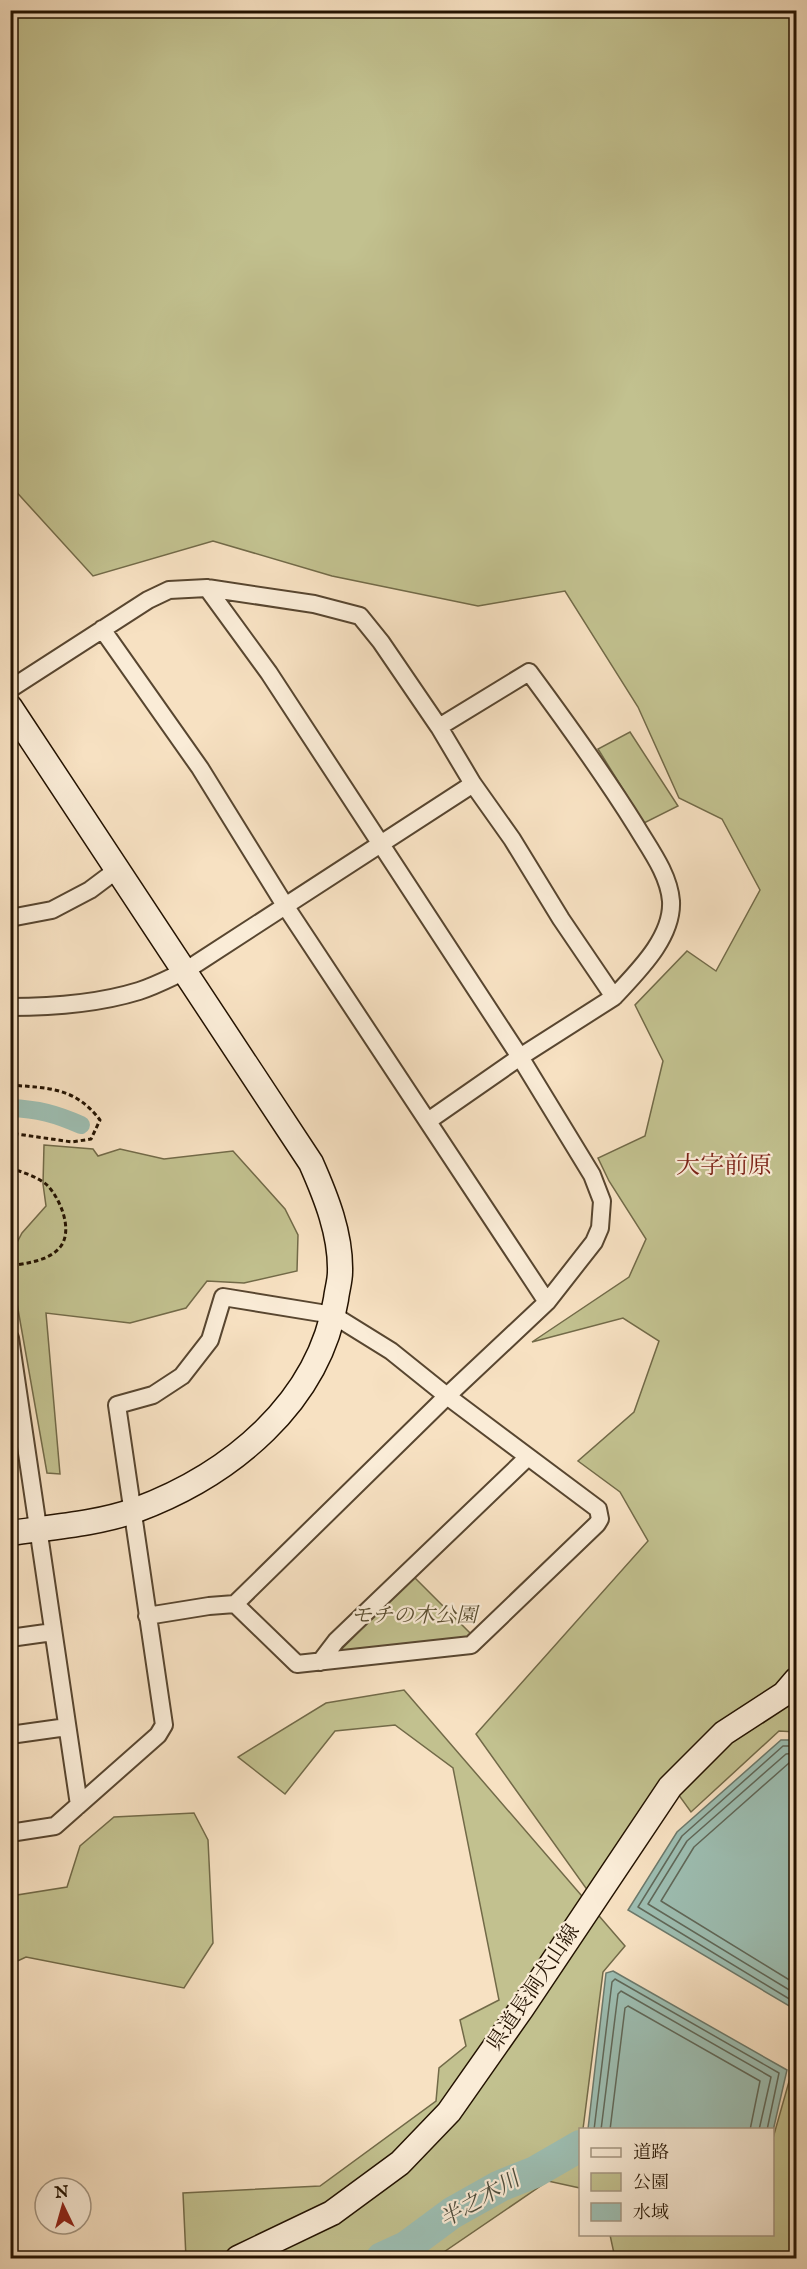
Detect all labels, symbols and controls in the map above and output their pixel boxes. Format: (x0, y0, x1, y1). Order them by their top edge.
district label: 大字前原 (676, 1151, 772, 1182)
park label: モチの木公園 (351, 1603, 480, 1630)
street label: 県道長洞犬山線 (482, 1920, 586, 2056)
legend (579, 2128, 774, 2236)
text: 道路 (633, 2142, 669, 2165)
water label: 半之木川 (435, 2165, 527, 2234)
text: 公園 (633, 2172, 669, 2195)
north arrow (33, 2176, 93, 2236)
text: N (53, 2182, 70, 2204)
text: 水域 (633, 2202, 669, 2225)

